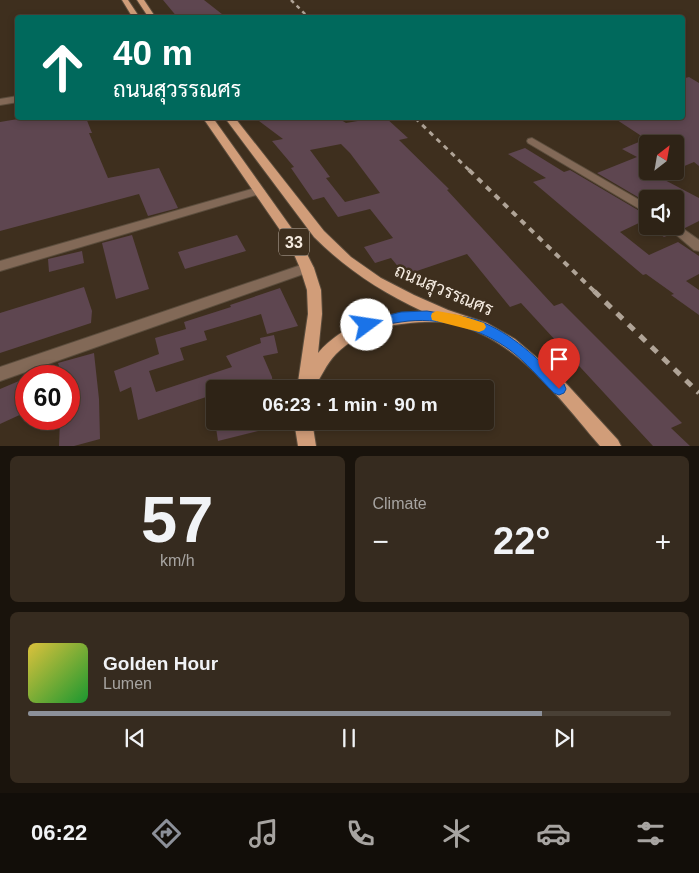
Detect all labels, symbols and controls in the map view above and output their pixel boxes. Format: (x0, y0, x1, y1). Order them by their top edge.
text: 40 m (113, 33, 193, 72)
icon: ahead (30, 35, 95, 100)
text: ถนนสุวรรณศร (113, 77, 241, 102)
north arrow (639, 135, 684, 180)
map controls (639, 135, 684, 235)
button: sound (639, 190, 684, 235)
road number: 33 (279, 228, 309, 256)
street label: ถนนสุวรรณศร (391, 260, 496, 322)
position arrow (340, 298, 392, 350)
pin (538, 338, 580, 389)
icon: arrive (545, 345, 573, 373)
speed limit sign: 60 (15, 365, 80, 430)
text: 06:23 · 1 min · 90 m (262, 394, 438, 415)
text: 57 (141, 483, 213, 556)
text: Climate (373, 495, 427, 512)
text: 22° (493, 520, 550, 562)
text: − (373, 526, 389, 557)
text: + (655, 526, 671, 557)
text: km/h (160, 552, 195, 569)
text: Golden Hour (103, 653, 218, 674)
text: Lumen (103, 675, 152, 692)
icon: previous (121, 724, 149, 752)
icon: pause (335, 724, 363, 752)
icon: next (550, 724, 578, 752)
icon: directions (149, 816, 184, 851)
icon: music (246, 816, 281, 851)
icon: phone (343, 816, 378, 851)
icon: climate (439, 816, 474, 851)
icon: car (536, 816, 571, 851)
icon: filters (633, 816, 668, 851)
text: 06:22 (31, 820, 87, 845)

